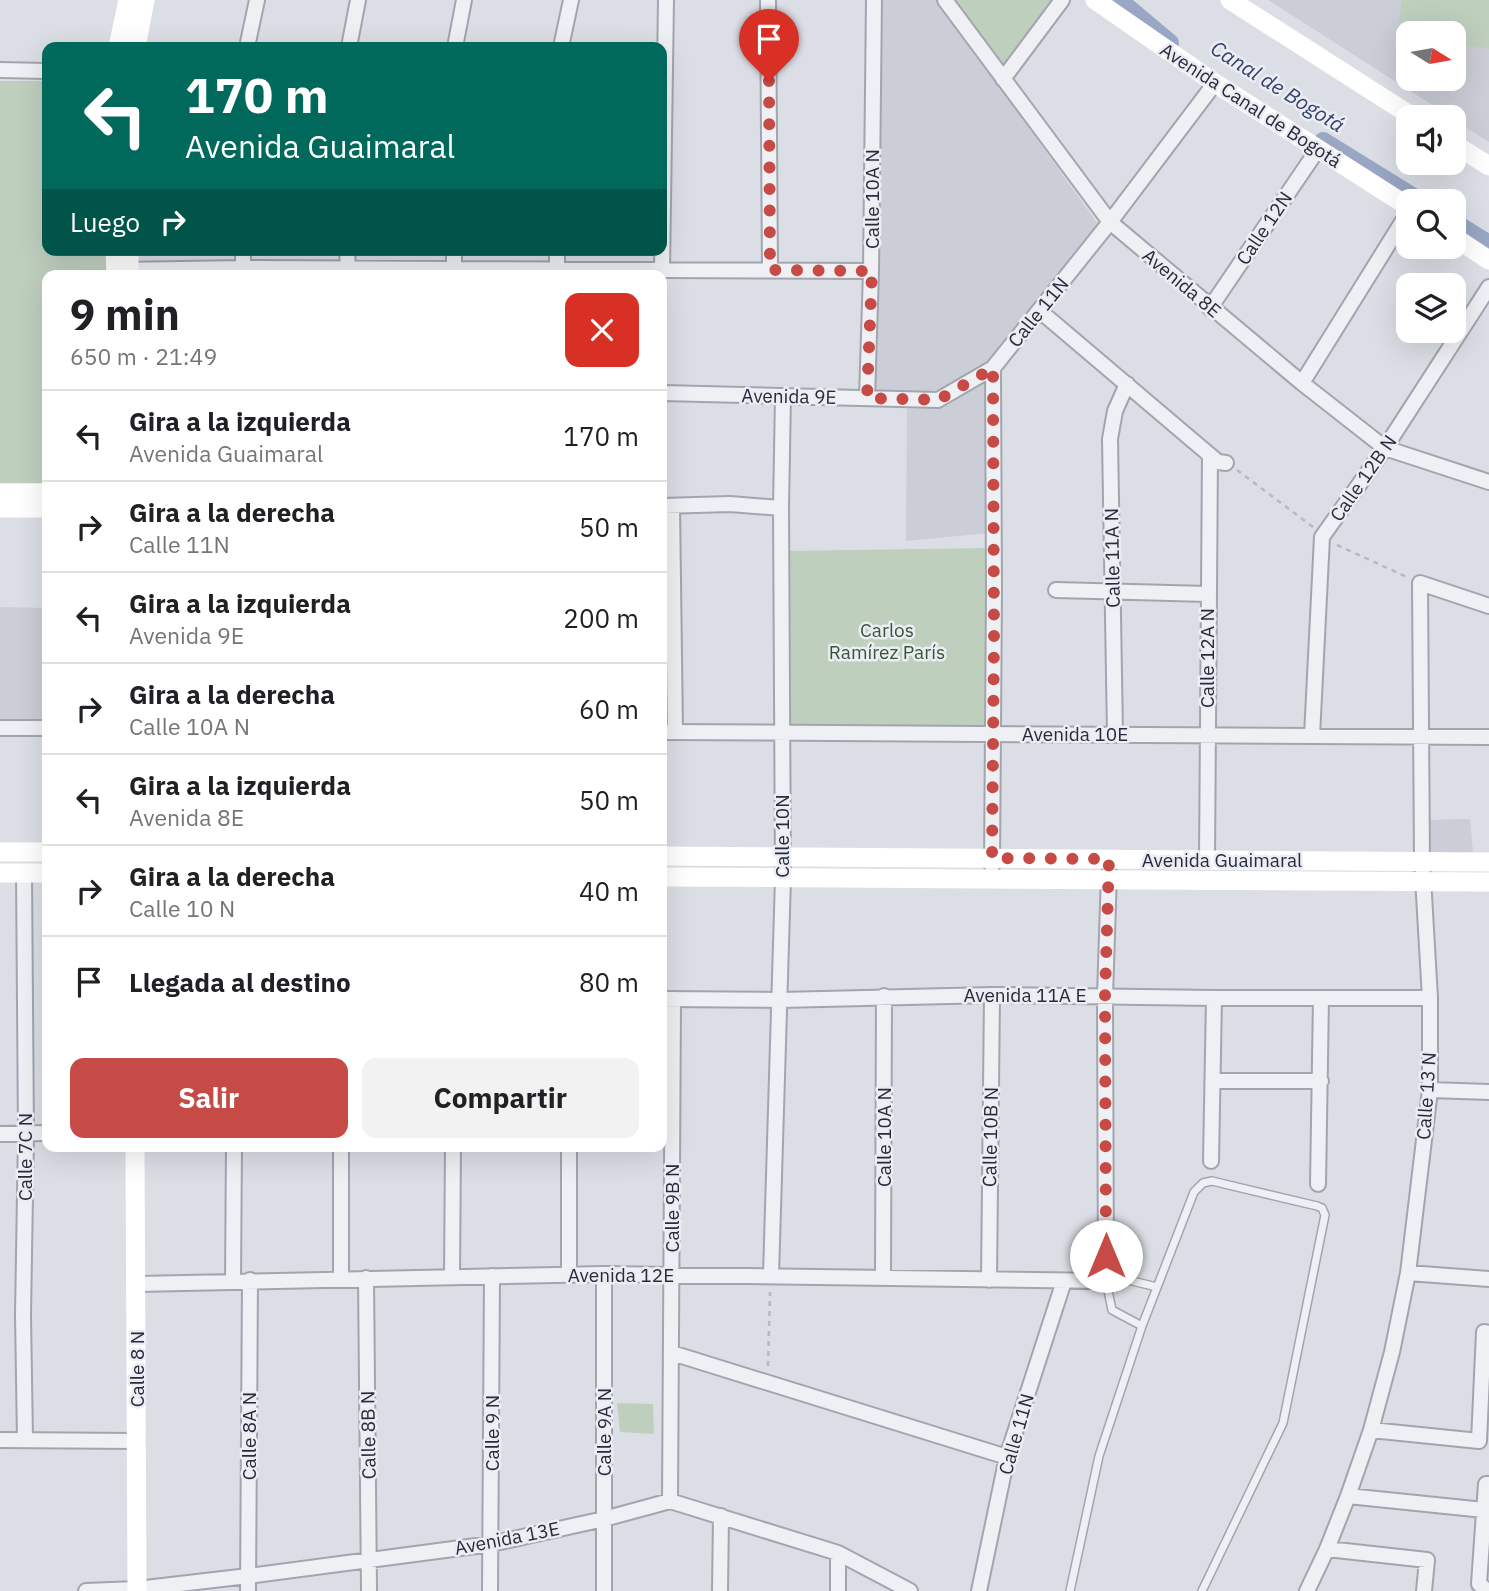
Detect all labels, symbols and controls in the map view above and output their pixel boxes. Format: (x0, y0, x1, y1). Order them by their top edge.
pin (739, 9, 799, 81)
icon: arrive (750, 20, 788, 58)
north arrow (1396, 21, 1466, 91)
map controls (1396, 21, 1466, 343)
water label: Canal de Bogotá (1206, 34, 1350, 138)
street label: Avenida Canal de Bogotá (1156, 37, 1346, 173)
text: 170 m (185, 63, 329, 126)
icon: left (70, 70, 161, 161)
button: sound (1396, 105, 1466, 175)
text: Avenida Guaimaral (185, 125, 455, 167)
street label: Calle 10A N (860, 149, 884, 249)
street label: Calle 12N (1231, 187, 1297, 269)
button: search (1396, 189, 1466, 259)
icon: right (154, 203, 192, 241)
text: Luego (70, 205, 140, 239)
street label: Avenida 8E (1138, 243, 1226, 323)
street label: Calle 11N (1002, 272, 1074, 352)
button: layers (1396, 273, 1466, 343)
text: 9 min (70, 287, 180, 342)
button: close (565, 293, 639, 367)
text: 650 m · 21:49 (70, 341, 217, 371)
street label: Avenida 9E (741, 383, 837, 409)
text: Gira a la izquierda (129, 404, 351, 438)
icon: left (70, 417, 108, 455)
text: 170 m (563, 419, 639, 453)
street label: Calle 12B N (1324, 430, 1402, 526)
text: Avenida Guaimaral (129, 438, 323, 468)
text: Gira a la derecha (129, 495, 335, 529)
icon: right (70, 508, 108, 546)
street label: Calle 11A N (1099, 508, 1125, 608)
text: 50 m (579, 510, 639, 544)
text: Calle 11N (129, 529, 230, 559)
text: Gira a la izquierda (129, 586, 351, 620)
icon: left (70, 599, 108, 637)
text: 200 m (563, 601, 639, 635)
street label: Calle 12A N (1195, 608, 1219, 708)
park label: Carlos Ramírez París (829, 618, 945, 664)
text: Avenida 9E (129, 620, 244, 650)
text: Gira a la derecha (129, 677, 335, 711)
icon: right (70, 690, 108, 728)
text: 60 m (579, 692, 639, 726)
text: Calle 10A N (129, 711, 250, 741)
street label: Avenida 10E (1022, 722, 1128, 746)
text: Gira a la izquierda (129, 768, 351, 802)
icon: left (70, 781, 108, 819)
text: 50 m (579, 783, 639, 817)
street label: Calle 10N (770, 794, 794, 878)
text: Avenida 8E (129, 802, 244, 832)
street label: Avenida Guaimaral (1142, 848, 1302, 872)
text: Gira a la derecha (129, 859, 335, 893)
icon: right (70, 872, 108, 910)
text: 40 m (579, 874, 639, 908)
text: Calle 10 N (129, 893, 235, 923)
icon: arrive (70, 963, 108, 1001)
text: Llegada al destino (129, 965, 351, 999)
text: 80 m (579, 965, 639, 999)
street label: Avenida 11A E (963, 983, 1087, 1007)
street label: Calle 13 N (1411, 1051, 1441, 1141)
button: Salir (70, 1058, 348, 1138)
button: Compartir (362, 1058, 639, 1138)
street label: Calle 10A N (872, 1087, 896, 1187)
street label: Calle 10B N (977, 1087, 1003, 1187)
street label: Calle 7C N (13, 1113, 37, 1201)
street label: Calle 9B N (660, 1164, 684, 1252)
position arrow (1069, 1219, 1143, 1293)
street label: Avenida 12E (568, 1263, 674, 1287)
street label: Calle 8 N (125, 1331, 149, 1407)
street label: Calle 9A N (592, 1388, 616, 1476)
street label: Calle 8B N (355, 1390, 381, 1480)
street label: Calle 11N (993, 1391, 1039, 1477)
street label: Calle 8A N (237, 1392, 261, 1480)
street label: Calle 9 N (480, 1395, 504, 1471)
street label: Avenida 13E (452, 1516, 562, 1560)

